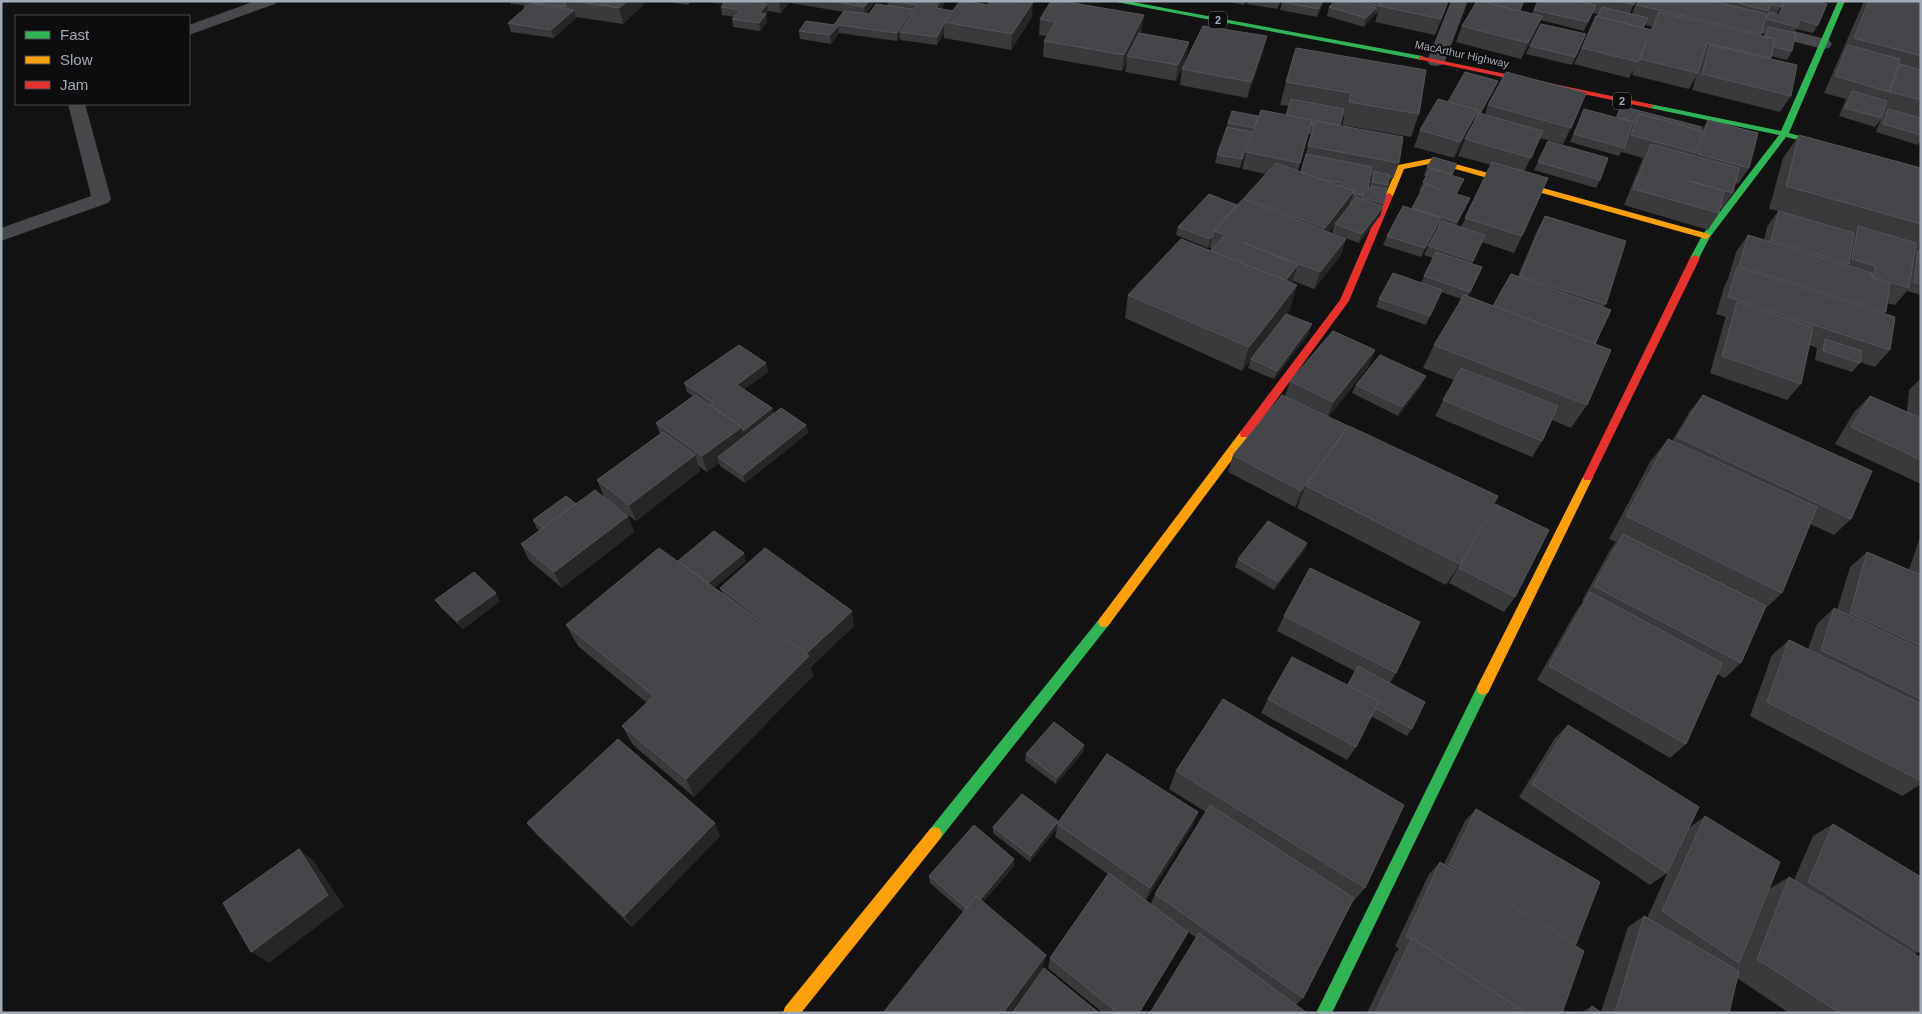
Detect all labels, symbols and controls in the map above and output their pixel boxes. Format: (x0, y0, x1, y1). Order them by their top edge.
road number: 2 (1209, 12, 1227, 28)
legend (15, 15, 190, 105)
text: Fast (60, 26, 90, 43)
street label: MacArthur Highway (1414, 38, 1511, 70)
text: Slow (60, 51, 93, 68)
text: Jam (60, 76, 88, 93)
road number: 2 (1613, 92, 1631, 110)

